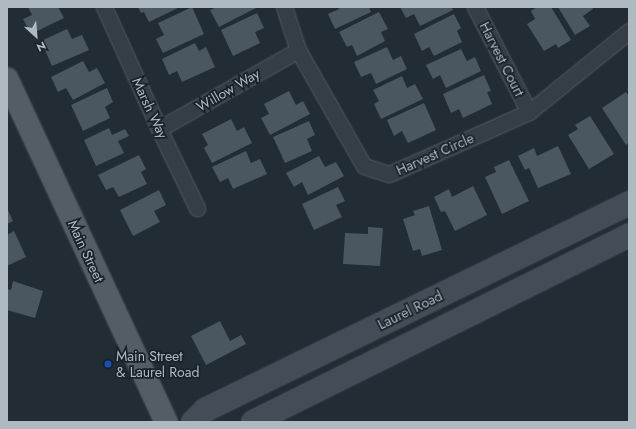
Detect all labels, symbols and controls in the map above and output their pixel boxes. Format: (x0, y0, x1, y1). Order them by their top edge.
north arrow (16, 16, 56, 56)
street label: Harvest Court (476, 19, 528, 99)
text: N (34, 38, 49, 56)
street label: Willow Way (193, 65, 263, 115)
street label: Marsh Way (129, 75, 171, 141)
street label: Harvest Circle (394, 129, 476, 179)
street label: Main Street (64, 217, 108, 285)
street label: Laurel Road (375, 287, 445, 333)
place label: Main Street & Laurel Road (116, 348, 199, 380)
marker: Main Street & Laurel Road (103, 359, 113, 369)

